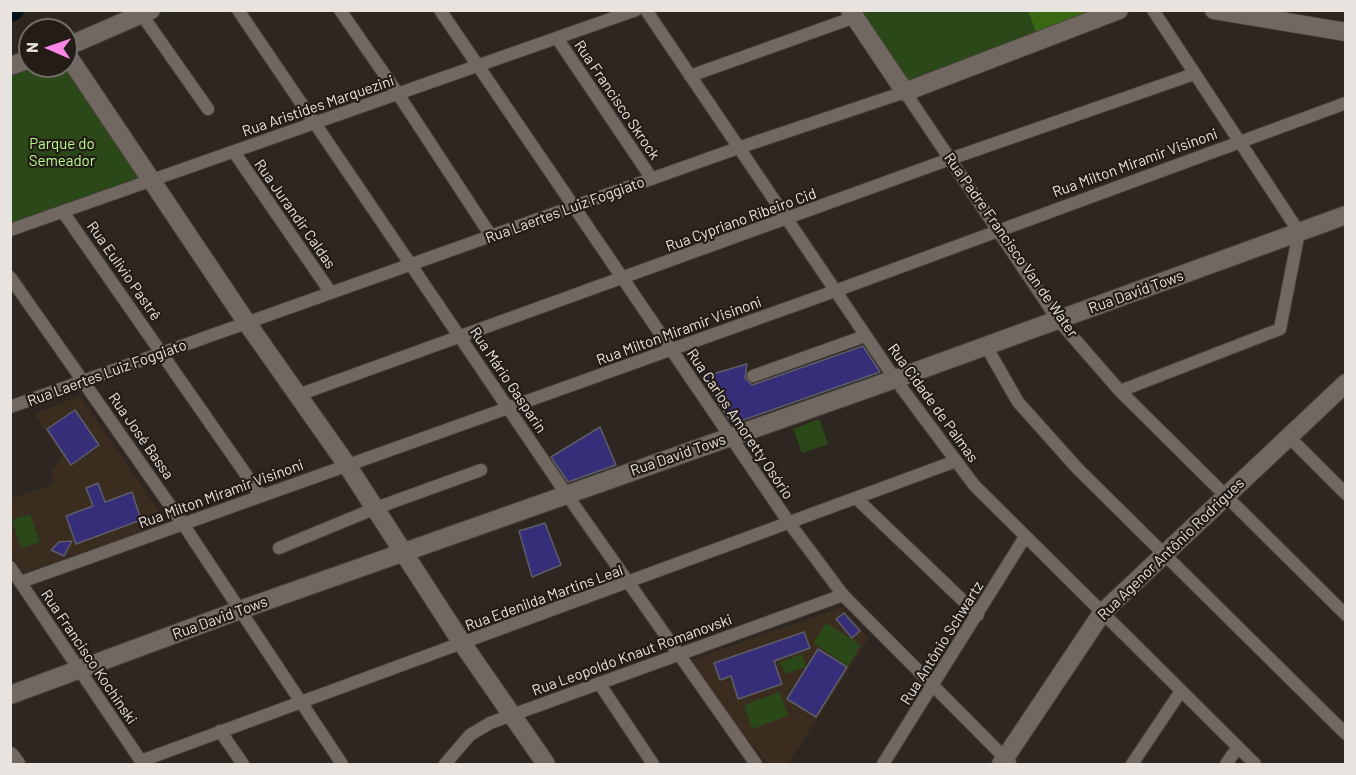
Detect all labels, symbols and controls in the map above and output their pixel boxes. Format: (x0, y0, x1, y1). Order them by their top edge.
north arrow (18, 18, 78, 78)
street label: Rua Francisco Skrock (570, 37, 664, 163)
text: N (22, 42, 41, 53)
street label: Rua Aristides Marquezini (240, 72, 396, 140)
street label: Rua Milton Miramir Visinoni (1050, 125, 1220, 201)
park label: Parque do Semeador (29, 135, 95, 170)
street label: Rua Padre Francisco Van de Water (940, 149, 1082, 341)
street label: Rua Jurandir Caldas (251, 156, 339, 272)
street label: Rua Laertes Luiz Foggiato (483, 173, 647, 247)
street label: Rua Cypriano Ribeiro Cid (663, 184, 819, 256)
street label: Rua Eulivio Pastrê (83, 218, 165, 324)
street label: Rua David Tows (1086, 266, 1186, 318)
street label: Rua Milton Miramir Visinoni (594, 293, 764, 369)
street label: Rua Mário Gasparin (466, 324, 550, 436)
street label: Rua Laertes Luiz Foggiato (25, 336, 189, 410)
street label: Rua Cidade de Palmas (884, 340, 982, 466)
street label: Rua Carlos Amoretty Osório (683, 345, 797, 503)
street label: Rua José Bassa (104, 389, 178, 483)
street label: Rua David Tows (628, 430, 728, 480)
street label: Rua Milton Miramir Visinoni (136, 456, 306, 532)
street label: Rua Agenor Antônio Rodrigues (1094, 474, 1248, 624)
street label: Rua Edenilda Martins Leal (463, 561, 625, 635)
street label: Rua Antônio Schwartz (897, 578, 987, 708)
street label: Rua Francisco Kochinski (37, 586, 141, 728)
street label: Rua David Tows (170, 592, 270, 644)
street label: Rua Leopoldo Knaut Romanovski (530, 610, 734, 700)

